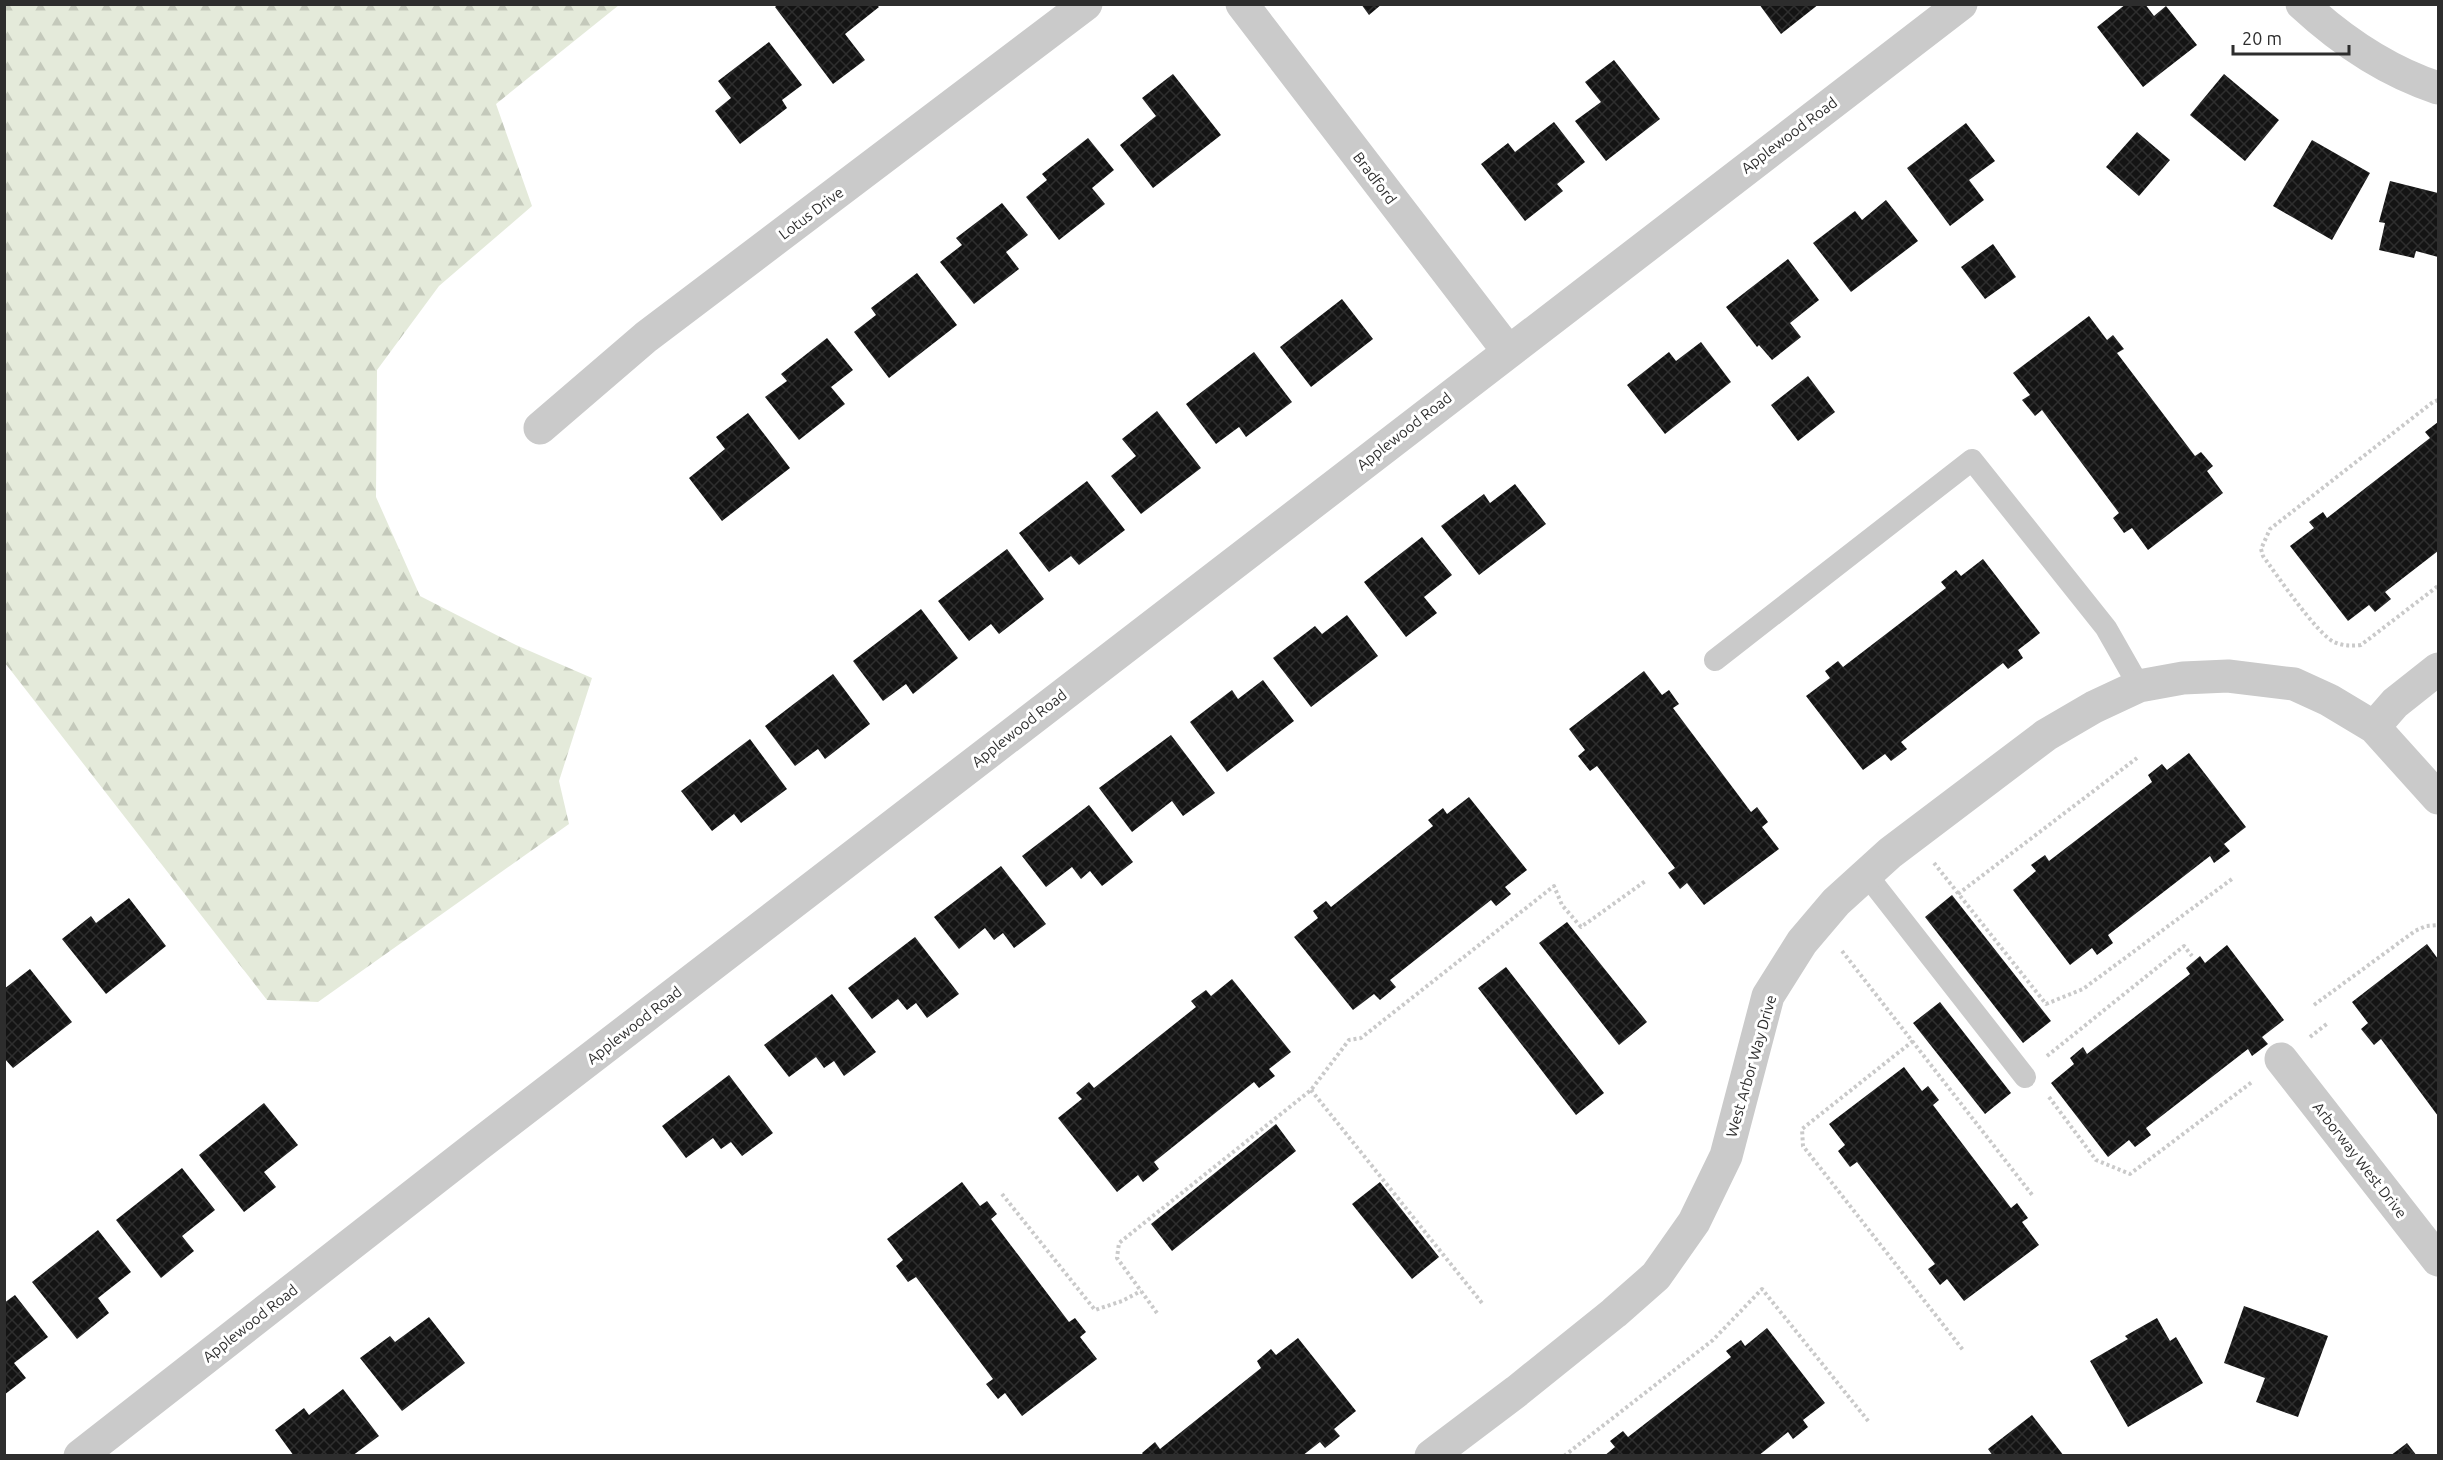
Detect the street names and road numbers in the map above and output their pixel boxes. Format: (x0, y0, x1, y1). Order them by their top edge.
street label: Applewood Road (1738, 93, 1840, 177)
street label: Bradford (1350, 149, 1400, 207)
street label: Lotus Drive (775, 183, 847, 243)
street label: Applewood Road (1353, 389, 1455, 473)
street label: Applewood Road (968, 686, 1070, 770)
street label: Applewood Road (583, 983, 685, 1067)
street label: West Arbor Way Drive (1723, 993, 1779, 1139)
street label: Arborway West Drive (2310, 1099, 2410, 1221)
street label: Applewood Road (199, 1281, 301, 1365)

